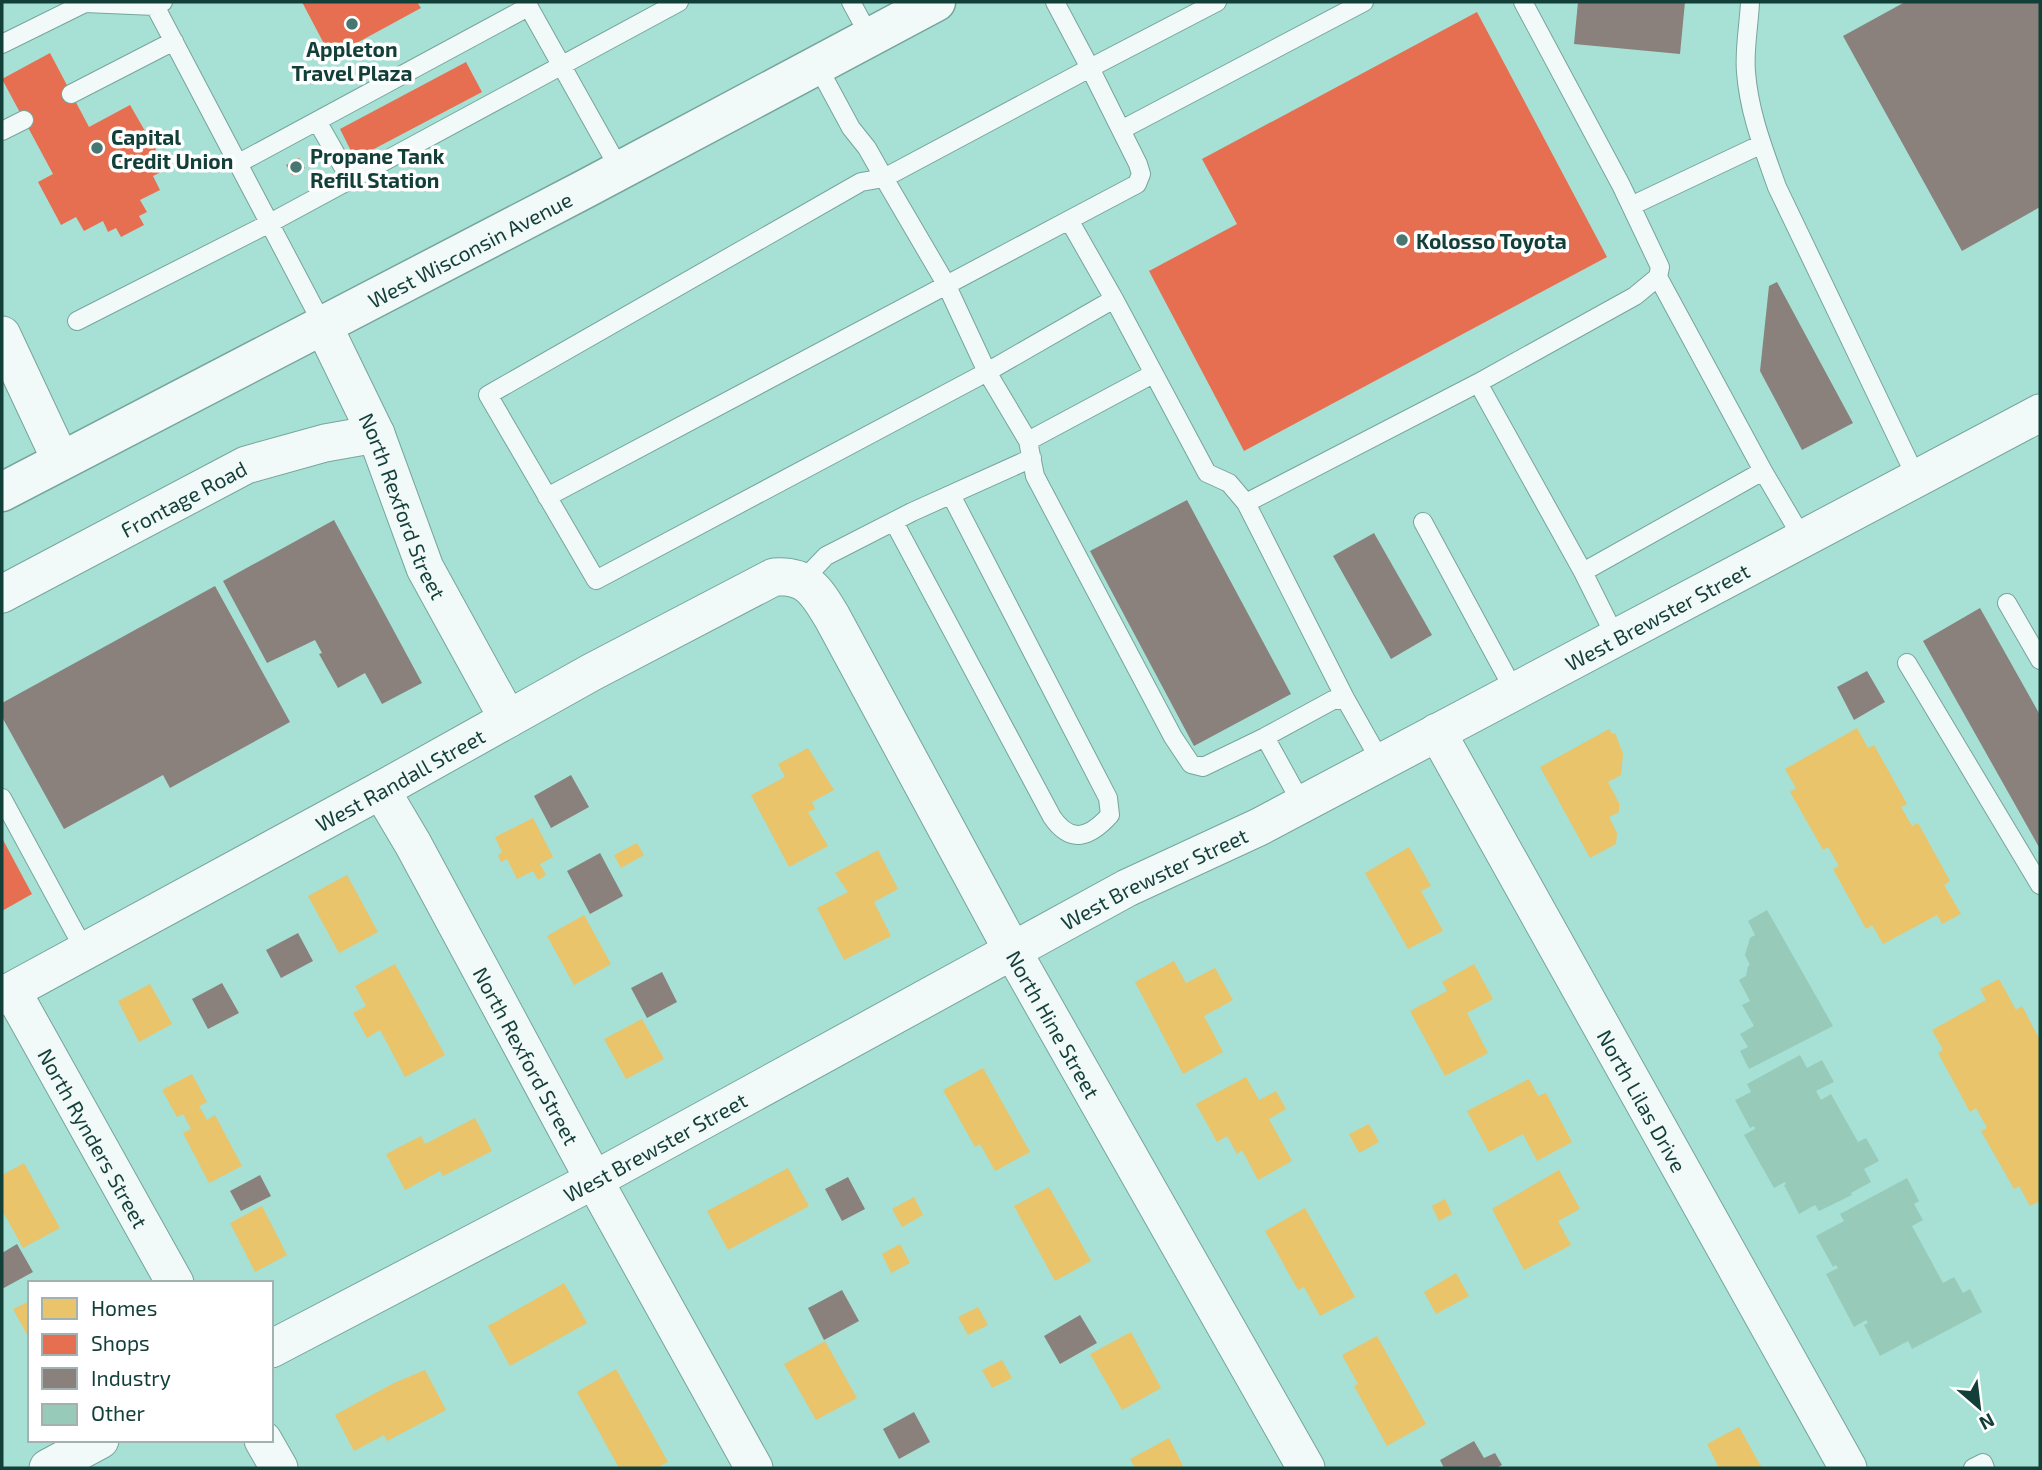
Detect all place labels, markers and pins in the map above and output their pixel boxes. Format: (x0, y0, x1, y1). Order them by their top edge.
marker: Appleton Travel Plaza (344, 16, 360, 32)
place label: Appleton Travel Plaza (291, 36, 413, 85)
place label: Capital Credit Union (111, 124, 233, 173)
marker: Capital Credit Union (89, 140, 105, 156)
place label: Propane Tank Refill Station (310, 143, 445, 192)
marker: Propane Tank Refill Station (288, 159, 304, 175)
place label: Kolosso Toyota (1416, 228, 1567, 254)
marker: Kolosso Toyota (1394, 232, 1410, 248)

